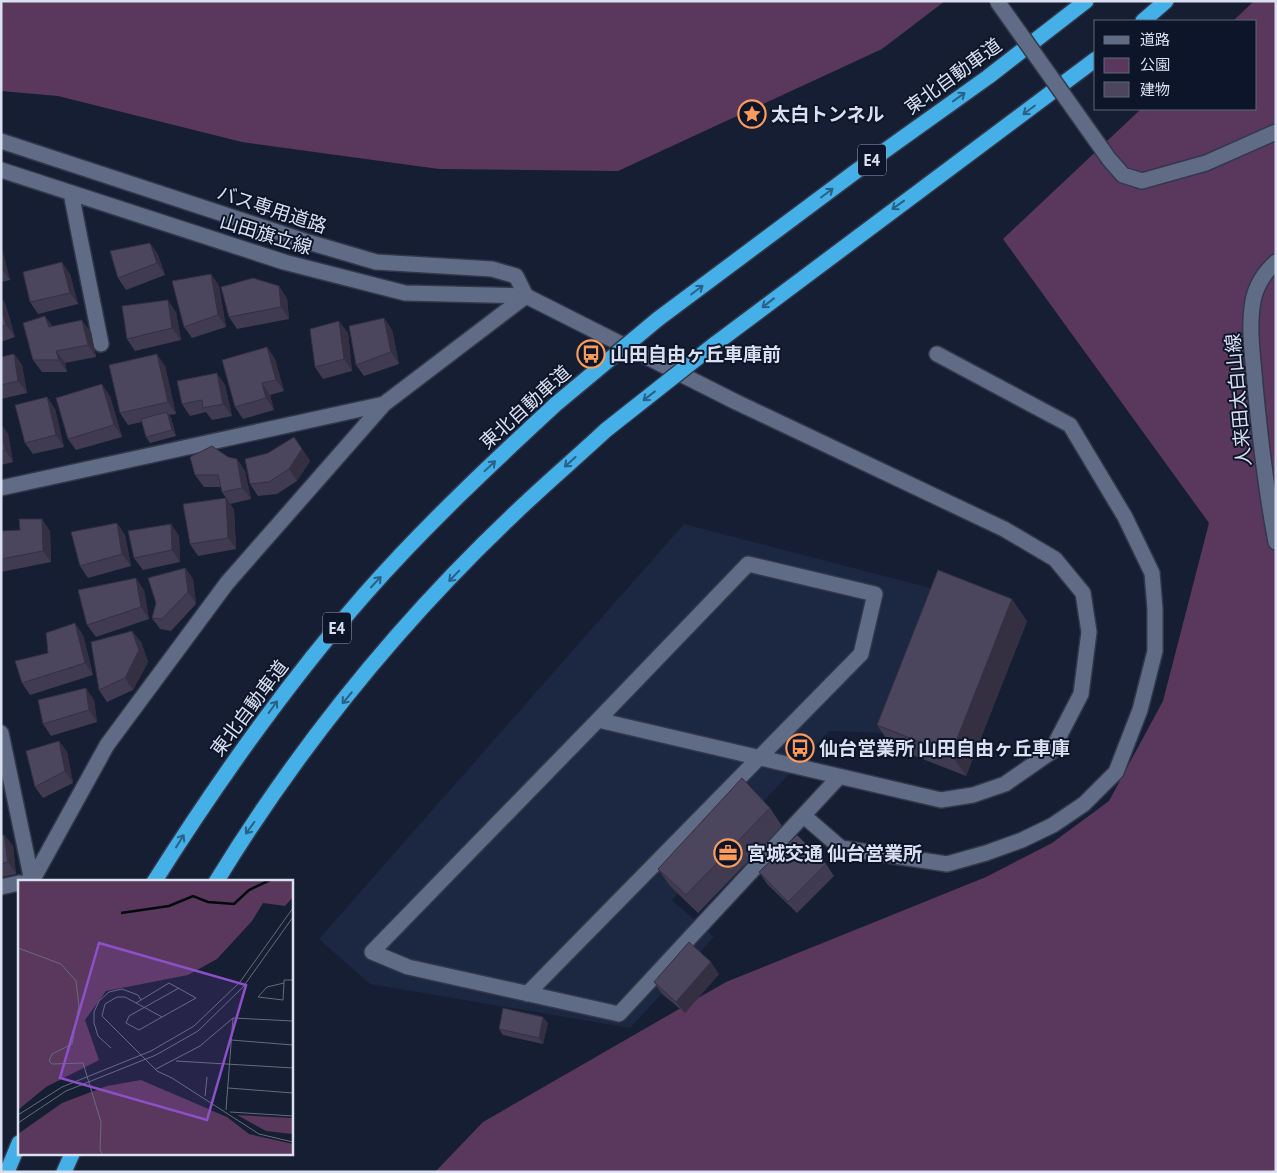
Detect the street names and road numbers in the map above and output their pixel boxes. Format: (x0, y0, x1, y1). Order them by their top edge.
street label: 東北自動車道 (900, 33, 1006, 119)
road number: E4 (858, 144, 886, 176)
street label: バス専用道路 (214, 180, 330, 238)
street label: 山田旗立線 (217, 209, 315, 259)
street label: 人来田太白山線 (1220, 333, 1256, 467)
street label: 東北自動車道 (475, 360, 575, 454)
road number: E4 (323, 612, 351, 644)
street label: 東北自動車道 (205, 655, 293, 761)

